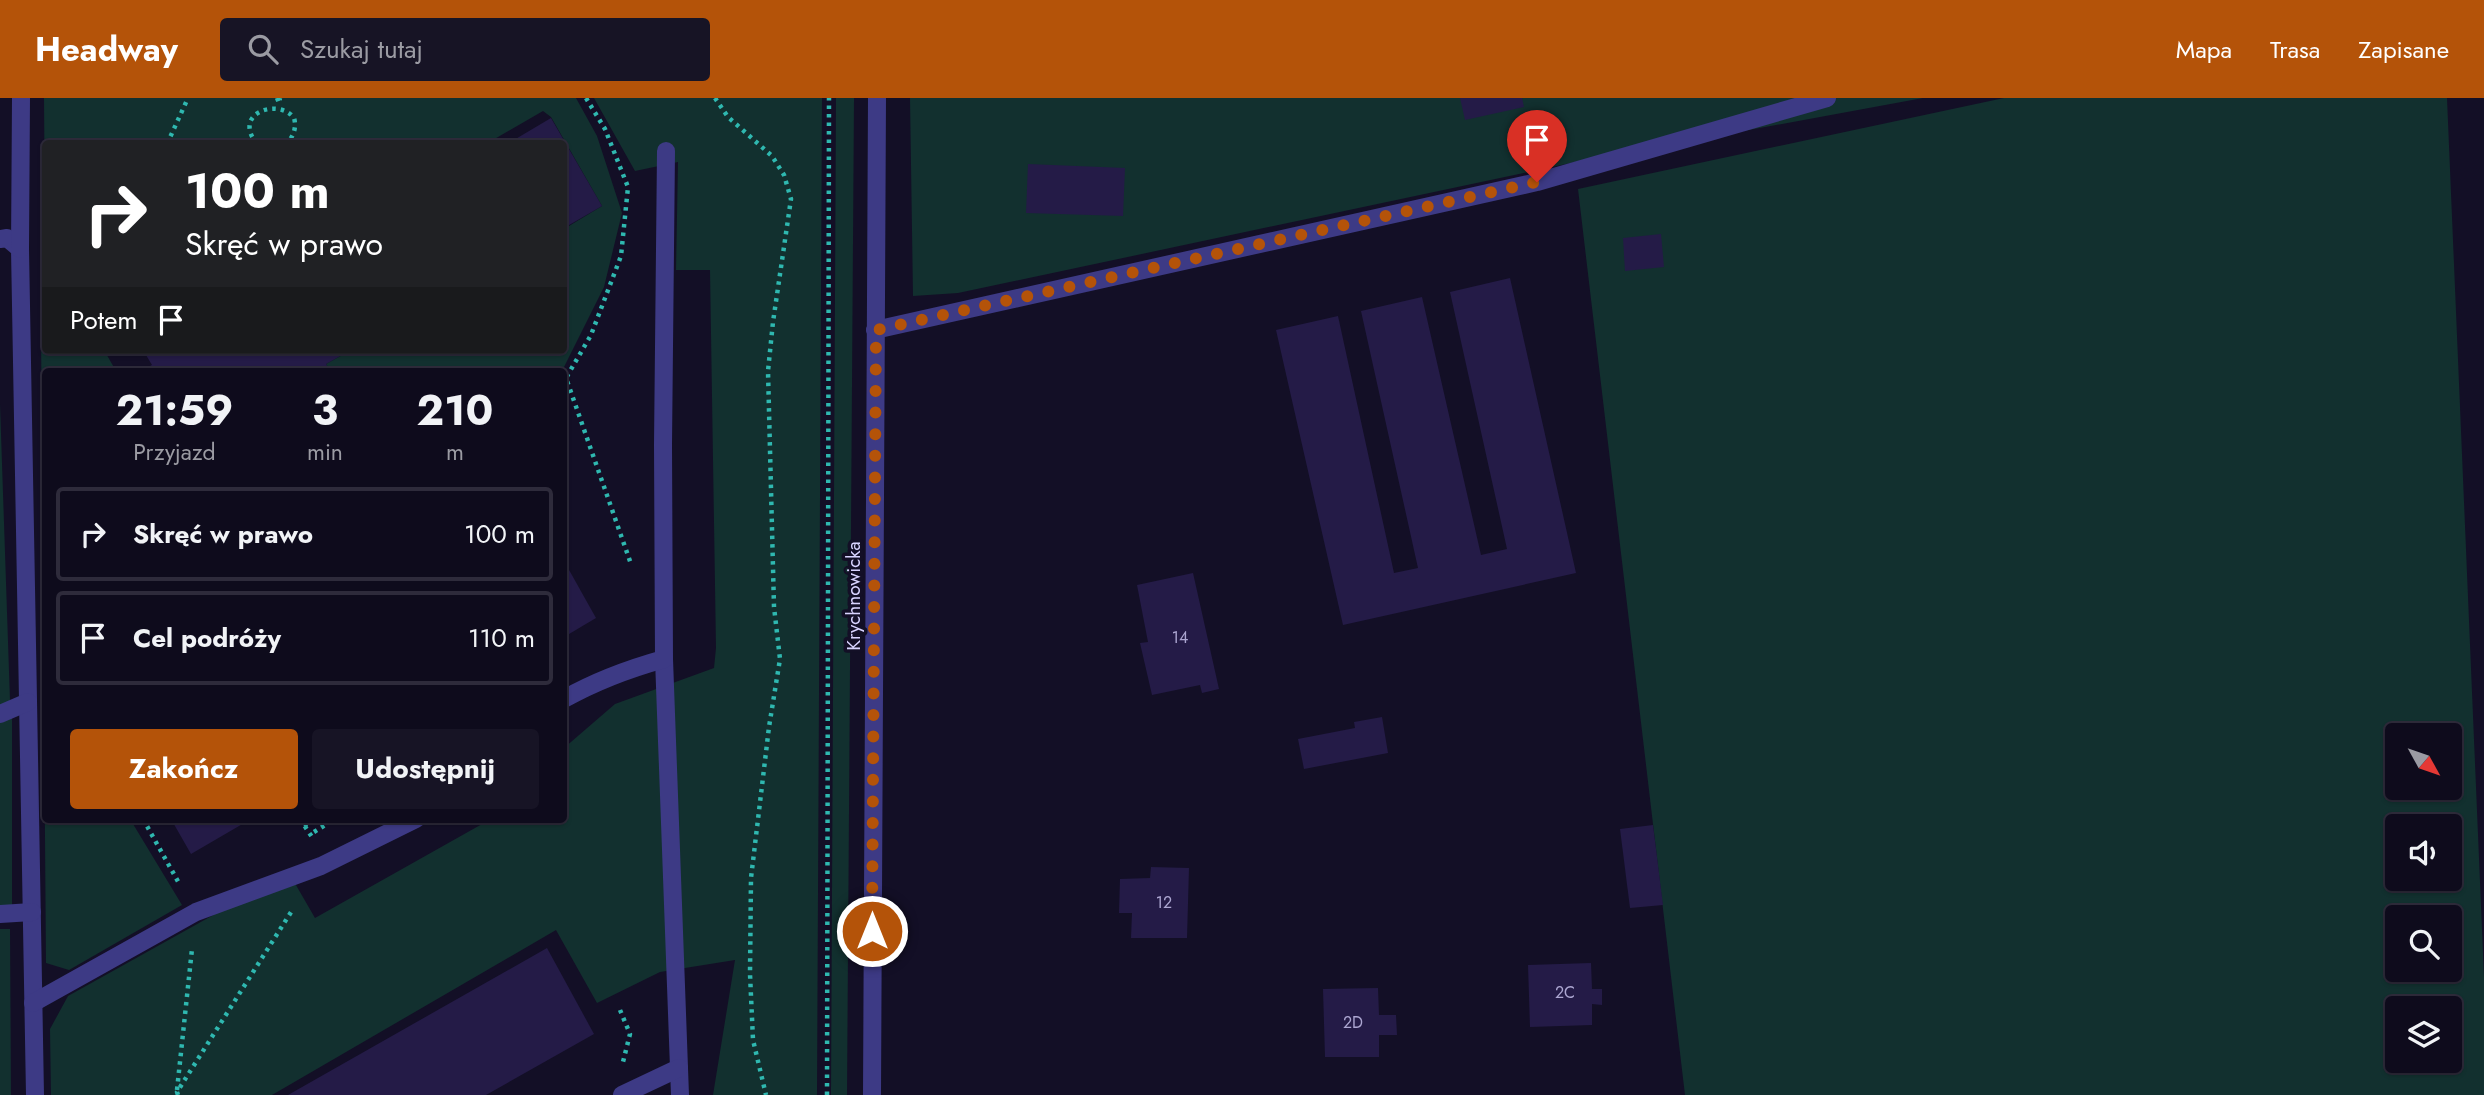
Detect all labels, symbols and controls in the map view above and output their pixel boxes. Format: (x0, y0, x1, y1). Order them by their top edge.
search box (220, 18, 710, 81)
text: Headway (35, 26, 178, 73)
icon: search (244, 30, 282, 68)
text: Szukaj tutaj (300, 30, 423, 68)
text: Mapa (2176, 32, 2232, 67)
text: Trasa (2270, 32, 2320, 67)
text: Zapisane (2358, 32, 2449, 67)
pin (1507, 110, 1567, 182)
icon: arrive (1518, 121, 1556, 159)
text: 100 m (185, 156, 330, 226)
icon: right (70, 168, 161, 259)
text: Skręć w prawo (185, 221, 383, 267)
text: Potem (70, 301, 138, 339)
icon: arrive (152, 301, 190, 339)
text: 21:59 (116, 380, 233, 441)
text: 3 (312, 380, 338, 441)
text: 210 (417, 380, 493, 441)
text: Przyjazd (133, 435, 216, 469)
text: min (307, 435, 343, 469)
text: m (446, 435, 464, 469)
icon: right (74, 515, 112, 553)
text: Skręć w prawo (133, 515, 313, 553)
text: 100 m (464, 515, 535, 553)
street label: Krychnowicka (840, 541, 867, 651)
icon: arrive (74, 619, 112, 657)
text: Cel podróży (133, 619, 281, 657)
text: 110 m (468, 619, 535, 657)
house number: 14 (1172, 626, 1188, 649)
north arrow (2385, 723, 2462, 800)
map controls (2385, 723, 2462, 1073)
button: Zakończ (70, 729, 298, 809)
button: Udostępnij (312, 729, 539, 809)
button: sound (2385, 814, 2462, 891)
house number: 12 (1156, 891, 1172, 914)
position arrow (835, 894, 909, 968)
button: search (2385, 905, 2462, 982)
house number: 2C (1555, 981, 1575, 1004)
button: layers (2385, 996, 2462, 1073)
house number: 2D (1343, 1011, 1363, 1034)

